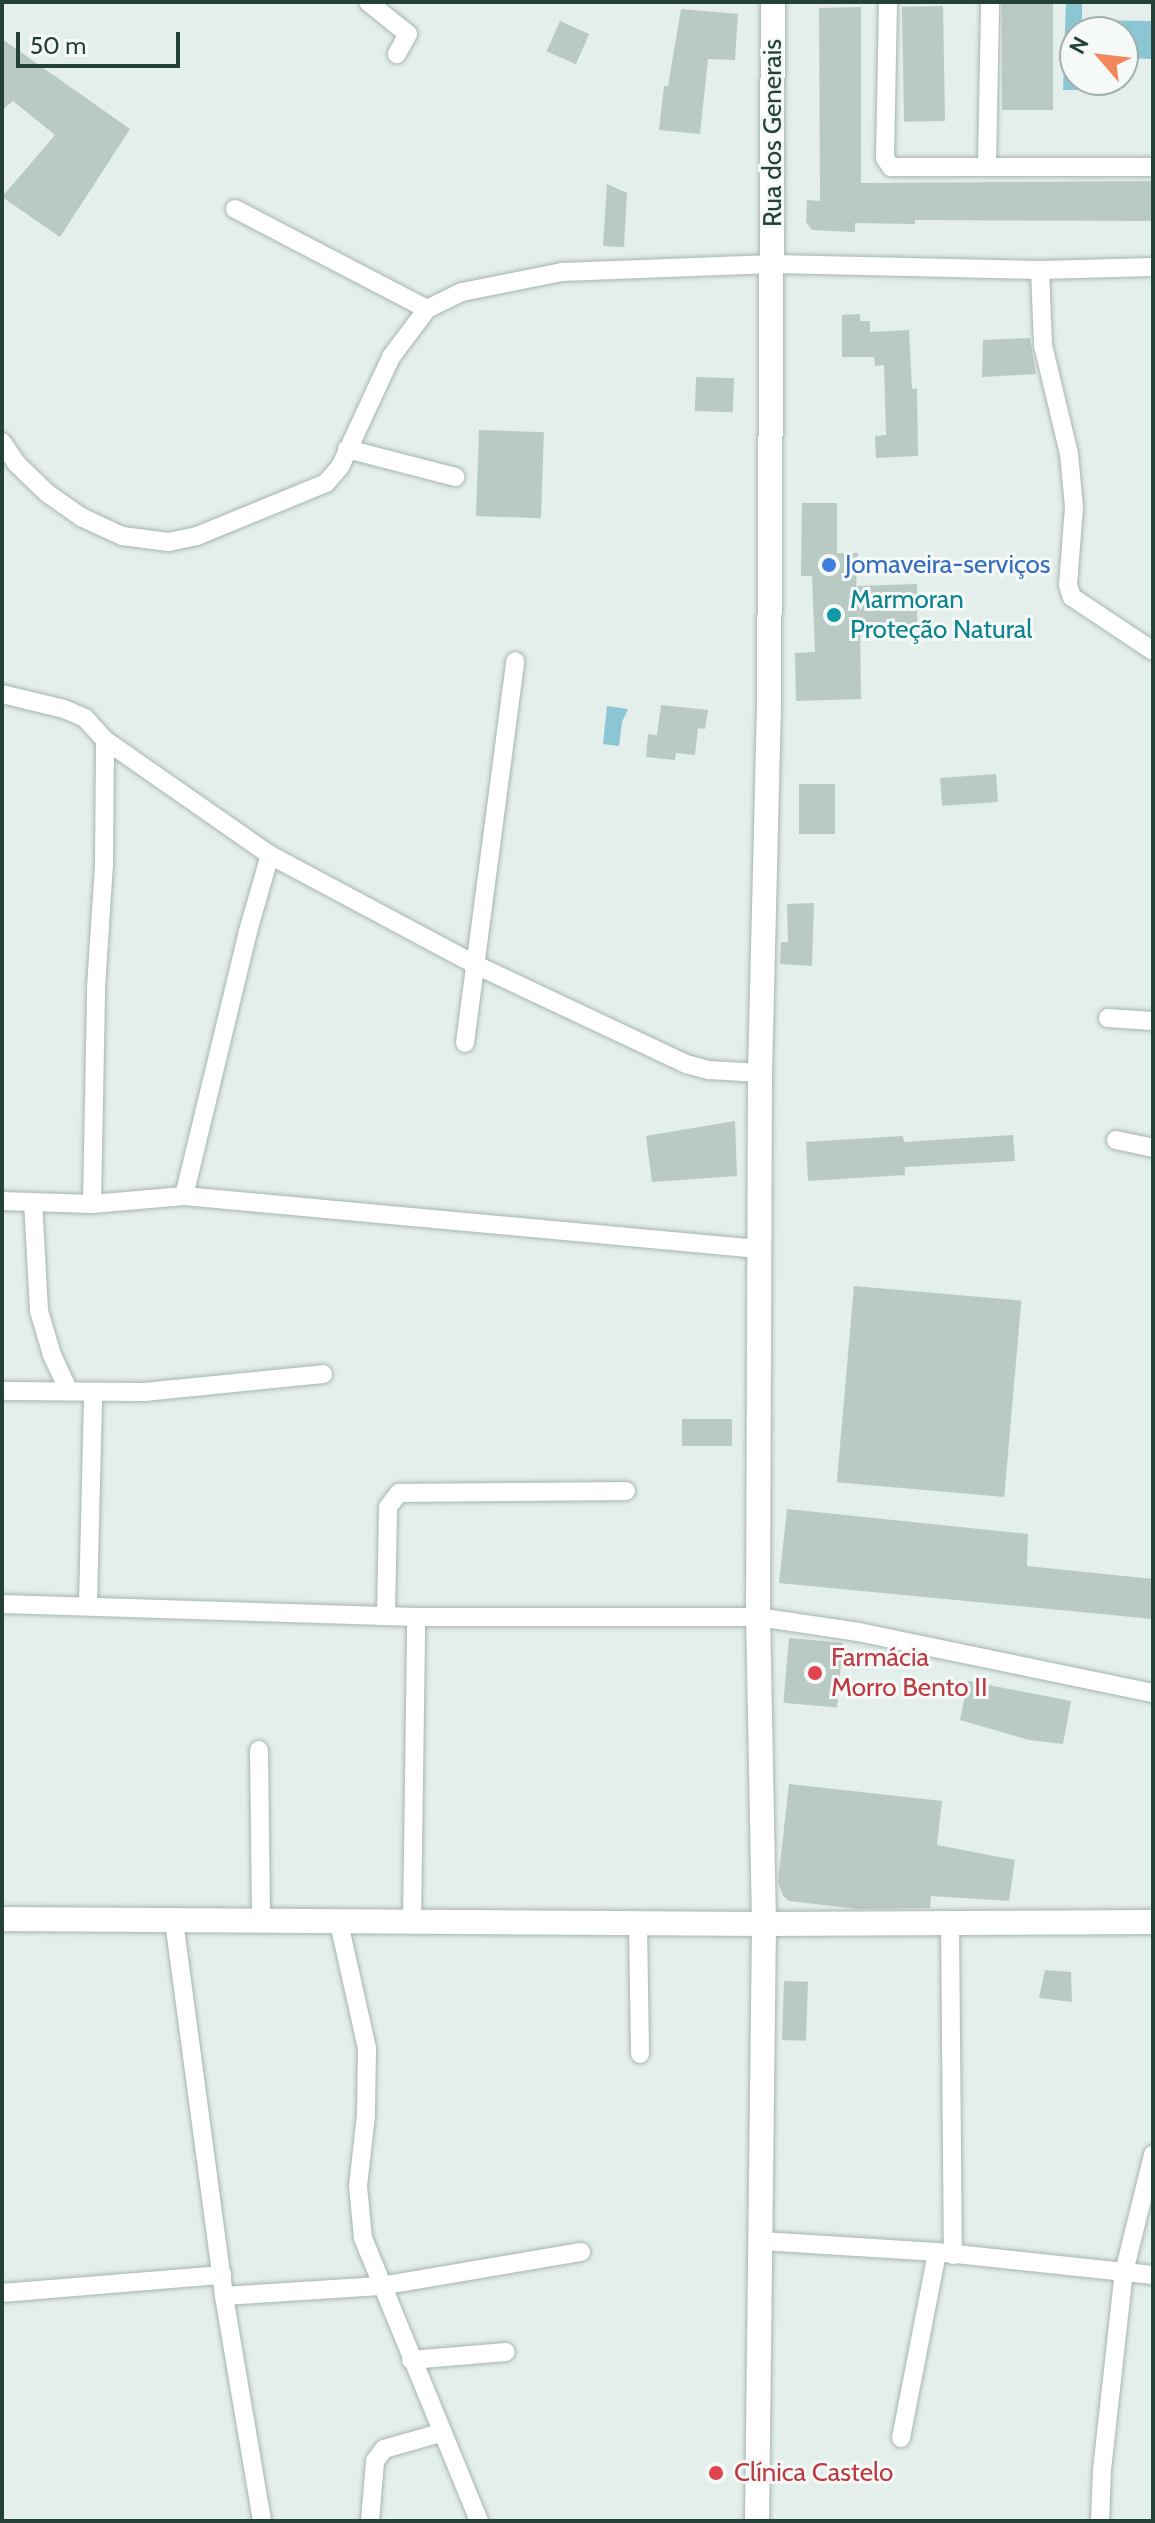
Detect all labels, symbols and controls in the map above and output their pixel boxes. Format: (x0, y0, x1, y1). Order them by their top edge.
scale bar (20, 16, 184, 66)
north arrow (1059, 16, 1139, 96)
text: 50 m (30, 31, 86, 60)
text: N (1064, 32, 1095, 59)
street label: Rua dos Generais (757, 39, 789, 227)
place label: Jomaveira-serviços (845, 549, 1051, 581)
marker: Jomaveira-serviços (820, 556, 838, 574)
place label: Marmoran Proteção Natural (850, 584, 1032, 646)
marker: Marmoran Proteção Natural (825, 606, 843, 624)
place label: Farmácia Morro Bento II (831, 1642, 988, 1704)
marker: Farmácia Morro Bento II (806, 1664, 824, 1682)
place label: Clínica Castelo (734, 2457, 893, 2489)
marker: Clínica Castelo (705, 2462, 727, 2484)

